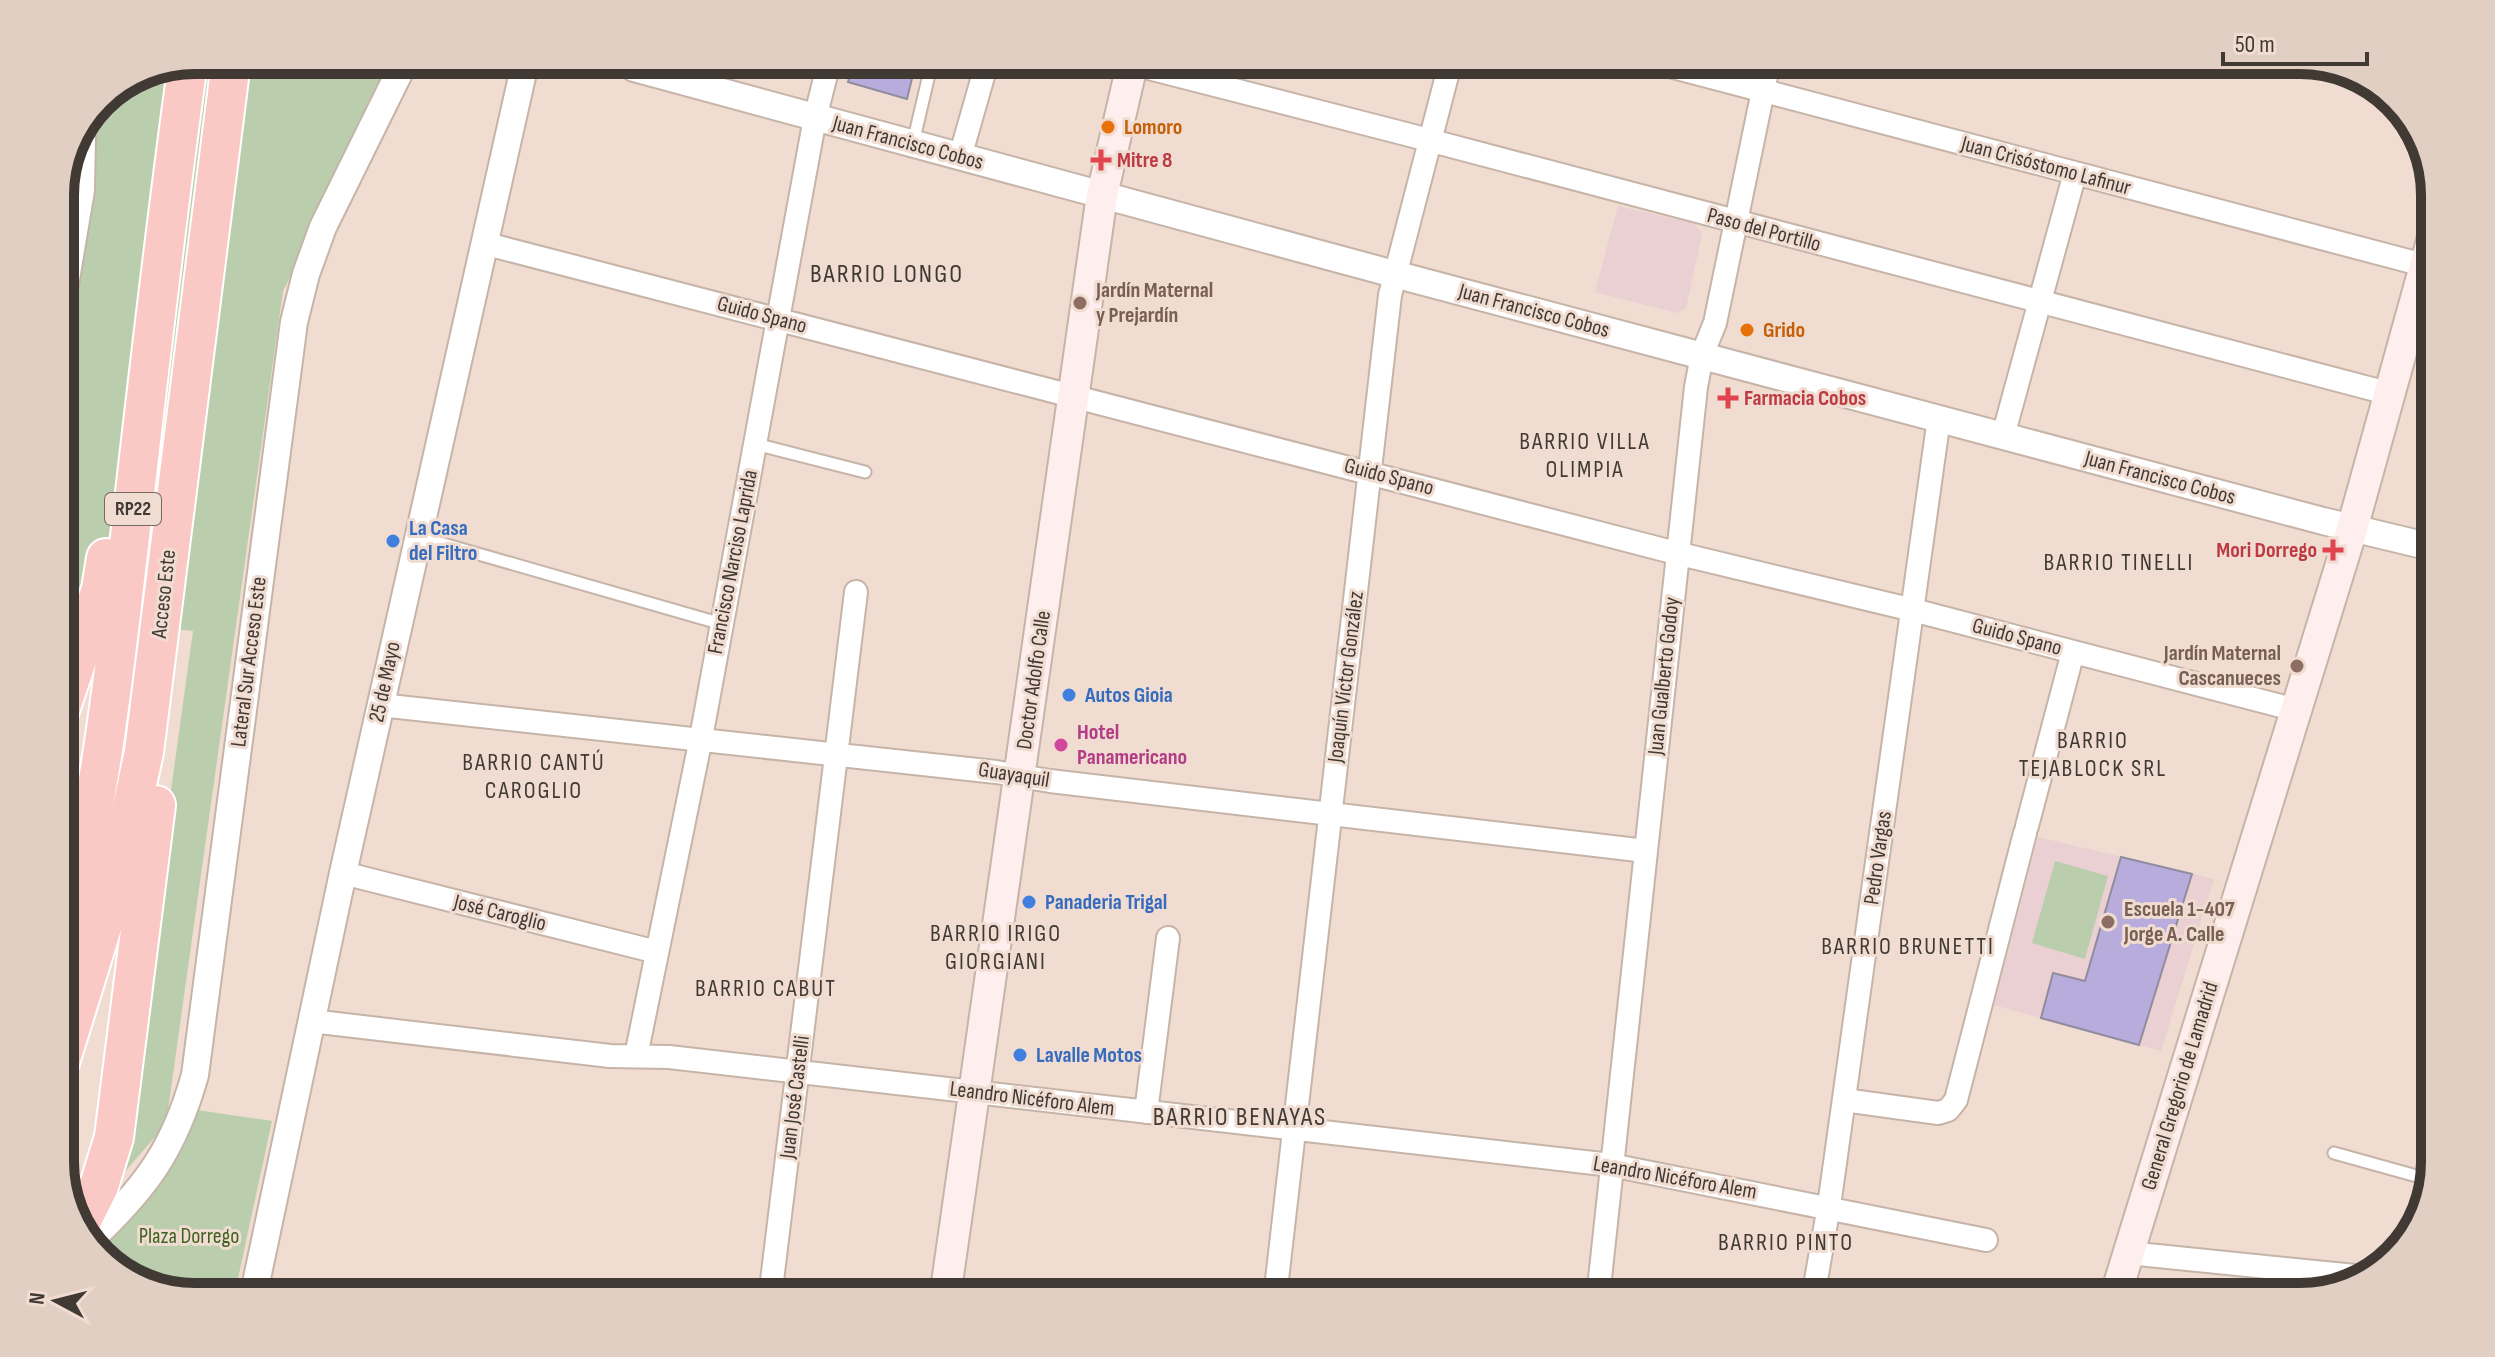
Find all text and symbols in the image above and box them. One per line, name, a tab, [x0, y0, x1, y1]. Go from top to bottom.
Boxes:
scale bar	[2223, 16, 2367, 66]
text: 50 m	[2235, 30, 2275, 59]
street label: Juan Francisco Cobos	[829, 110, 987, 176]
place label: Lomoro	[1124, 114, 1182, 141]
marker: Lomoro	[1099, 118, 1117, 136]
street label: Juan Crisóstomo Lafinur	[1957, 130, 2134, 202]
place label: Mitre 8	[1117, 147, 1172, 174]
marker: Mitre 8	[1092, 151, 1110, 169]
street label: Paso del Portillo	[1704, 202, 1824, 258]
district label: BARRIO LONGO	[810, 259, 964, 290]
place label: Jardín Maternal y Prejardín	[1095, 277, 1213, 329]
street label: Juan Francisco Cobos	[1455, 278, 1613, 344]
street label: Guido Spano	[714, 290, 810, 340]
marker: Jardín Maternal y Prejardín	[1071, 294, 1089, 312]
place label: Grido	[1763, 317, 1805, 344]
marker: Grido	[1738, 321, 1756, 339]
place label: Farmacia Cobos	[1744, 385, 1866, 412]
marker: Farmacia Cobos	[1719, 389, 1737, 407]
district label: BARRIO VILLA OLIMPIA	[1519, 427, 1651, 484]
street label: Juan Francisco Cobos	[2081, 445, 2239, 511]
street label: Guido Spano	[1341, 452, 1437, 502]
street label: Francisco Narciso Laprida	[702, 468, 764, 656]
road number: RP22	[105, 493, 161, 525]
place label: La Casa del Filtro	[409, 515, 477, 567]
marker: La Casa del Filtro	[384, 532, 402, 550]
place label: Mori Dorrego	[2216, 537, 2317, 564]
marker: Mori Dorrego	[2324, 541, 2342, 559]
street label: Acceso Este	[146, 548, 182, 641]
district label: BARRIO TINELLI	[2044, 548, 2194, 577]
street label: Lateral Sur Acceso Este	[225, 575, 273, 749]
street label: Joaquín Víctor González	[1322, 590, 1370, 765]
street label: Juan Gualberto Godoy	[1642, 595, 1686, 757]
street label: Doctor Adolfo Calle	[1011, 609, 1057, 751]
street label: Guido Spano	[1969, 612, 2065, 662]
street label: 25 de Mayo	[363, 639, 407, 725]
place label: Jardín Maternal Cascanueces	[2163, 640, 2281, 692]
marker: Jardín Maternal Cascanueces	[2288, 657, 2306, 675]
place label: Autos Gioia	[1084, 682, 1173, 709]
marker: Autos Gioia	[1060, 686, 1078, 704]
place label: Hotel Panamericano	[1077, 719, 1187, 771]
district label: BARRIO TEJABLOCK SRL	[2019, 726, 2167, 783]
marker: Hotel Panamericano	[1052, 736, 1070, 754]
district label: BARRIO CANTÚ CAROGLIO	[462, 748, 606, 805]
street label: Guayaquil	[976, 756, 1052, 794]
street label: Pedro Vargas	[1858, 809, 1898, 907]
street label: José Caroglio	[450, 888, 549, 937]
place label: Panaderia Trigal	[1045, 889, 1167, 916]
marker: Panaderia Trigal	[1020, 893, 1038, 911]
place label: Escuela 1-407 Jorge A. Calle	[2123, 896, 2235, 948]
marker: Escuela 1-407 Jorge A. Calle	[2099, 913, 2117, 931]
district label: BARRIO IRIGO GIORGIANI	[930, 919, 1062, 976]
district label: BARRIO BRUNETTI	[1821, 932, 1995, 961]
district label: BARRIO CABUT	[695, 974, 837, 1003]
street label: General Gregorio de Lamadrid	[2135, 979, 2225, 1193]
street label: Juan José Castelli	[774, 1034, 816, 1161]
place label: Lavalle Motos	[1036, 1042, 1142, 1069]
marker: Lavalle Motos	[1011, 1046, 1029, 1064]
street label: Leandro Nicéforo Alem	[948, 1076, 1116, 1122]
district label: BARRIO BENAYAS	[1153, 1102, 1327, 1133]
street label: Leandro Nicéforo Alem	[1591, 1150, 1759, 1206]
park label: Plaza Dorrego	[139, 1223, 239, 1250]
district label: BARRIO PINTO	[1718, 1228, 1854, 1257]
north arrow	[16, 1261, 96, 1341]
text: N	[24, 1291, 52, 1306]

